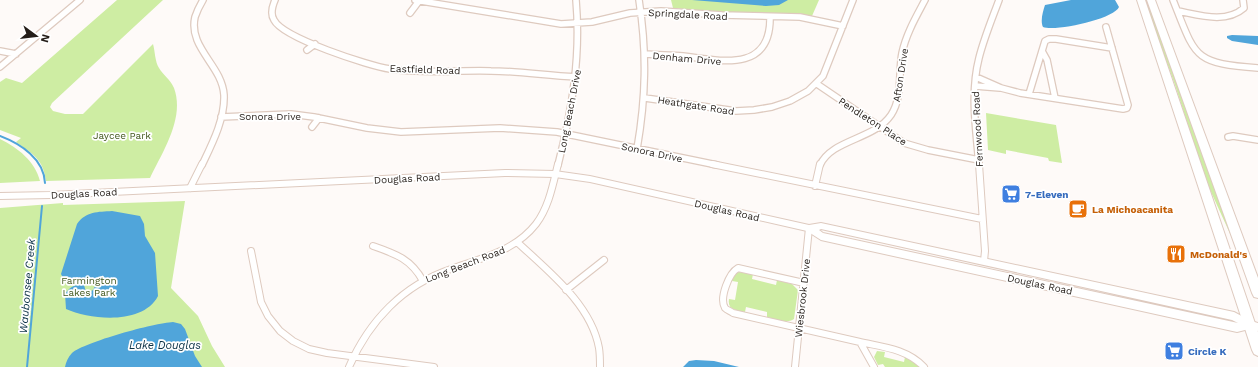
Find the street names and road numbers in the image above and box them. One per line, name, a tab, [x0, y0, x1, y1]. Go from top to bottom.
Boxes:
street label: Springdale Road	[648, 7, 728, 22]
street label: Afton Drive	[891, 47, 910, 103]
street label: Denham Drive	[652, 50, 722, 67]
street label: Eastfield Road	[389, 63, 461, 76]
street label: Long Beach Drive	[556, 68, 583, 154]
street label: Fernwood Road	[970, 91, 985, 167]
street label: Heathgate Road	[657, 94, 735, 117]
street label: Pendleton Place	[837, 95, 909, 148]
street label: Sonora Drive	[239, 111, 301, 122]
street label: Sonora Drive	[620, 141, 684, 164]
street label: Douglas Road	[374, 171, 441, 186]
street label: Douglas Road	[51, 186, 118, 201]
street label: Douglas Road	[693, 198, 761, 223]
street label: Long Beach Road	[424, 244, 507, 285]
street label: Wiesbrook Drive	[793, 258, 812, 338]
street label: Douglas Road	[1006, 272, 1074, 297]

